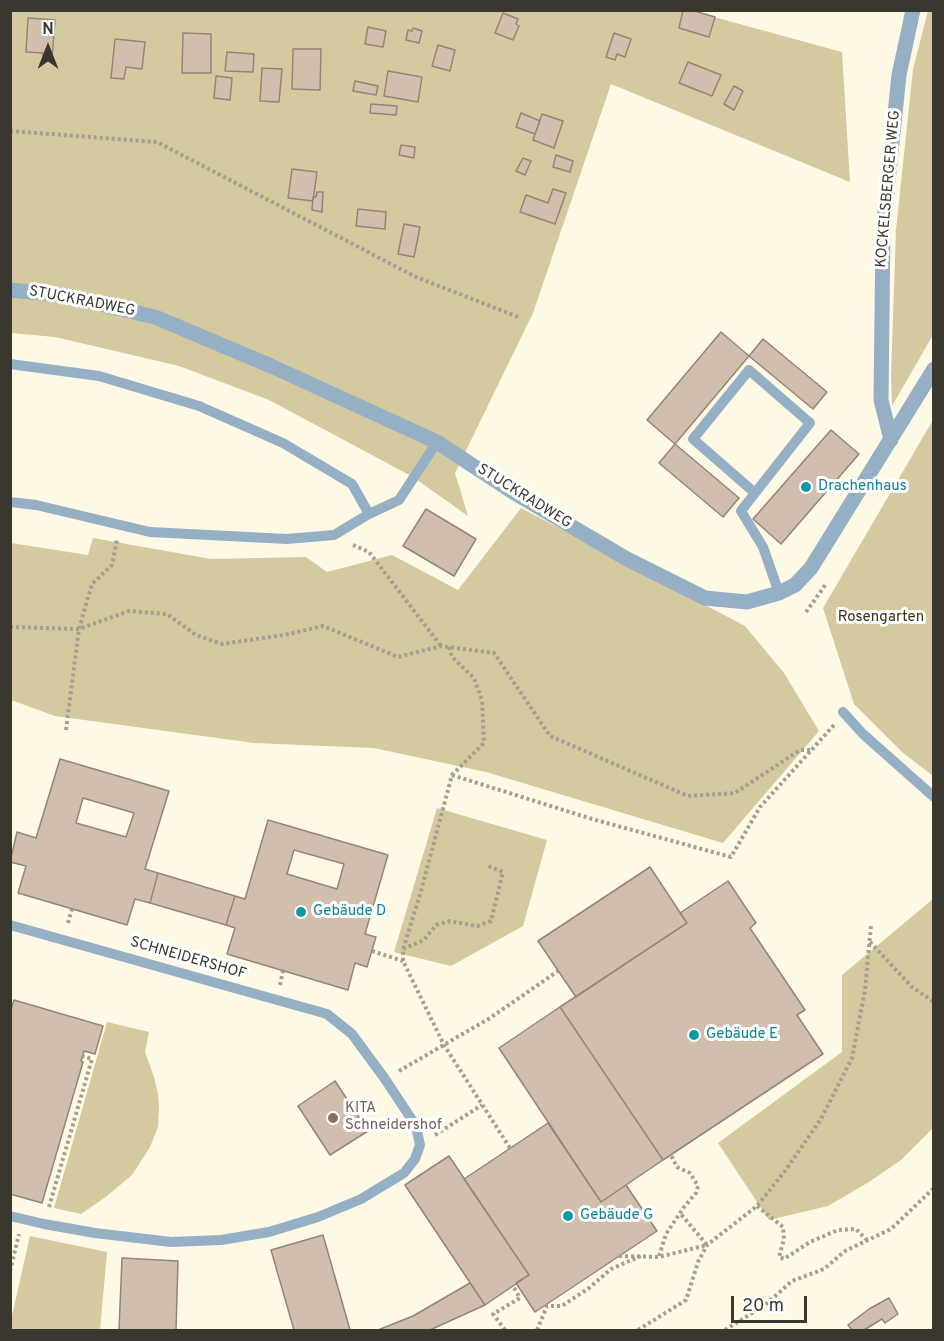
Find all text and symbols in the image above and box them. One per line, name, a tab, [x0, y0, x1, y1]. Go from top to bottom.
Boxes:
north arrow	[18, 18, 78, 78]
text: N	[42, 20, 54, 40]
street label: KOCKELSBERGER WEG	[873, 109, 905, 269]
street label: STUCKRADWEG	[27, 283, 137, 321]
street label: STUCKRADWEG	[474, 461, 574, 533]
place label: Drachenhaus	[818, 478, 907, 496]
marker: Drachenhaus	[799, 480, 813, 494]
park label: Rosengarten	[838, 609, 924, 627]
place label: Gebäude D	[313, 903, 386, 921]
marker: Gebäude D	[294, 905, 308, 919]
street label: SCHNEIDERSHOF	[128, 934, 248, 984]
place label: Gebäude E	[706, 1026, 778, 1044]
marker: Gebäude E	[687, 1028, 701, 1042]
place label: KITA Schneidershof	[345, 1100, 442, 1135]
marker: KITA Schneidershof	[326, 1111, 340, 1125]
place label: Gebäude G	[580, 1207, 653, 1225]
marker: Gebäude G	[561, 1209, 575, 1223]
scale bar	[734, 1284, 810, 1322]
text: 20 m	[742, 1295, 784, 1318]

